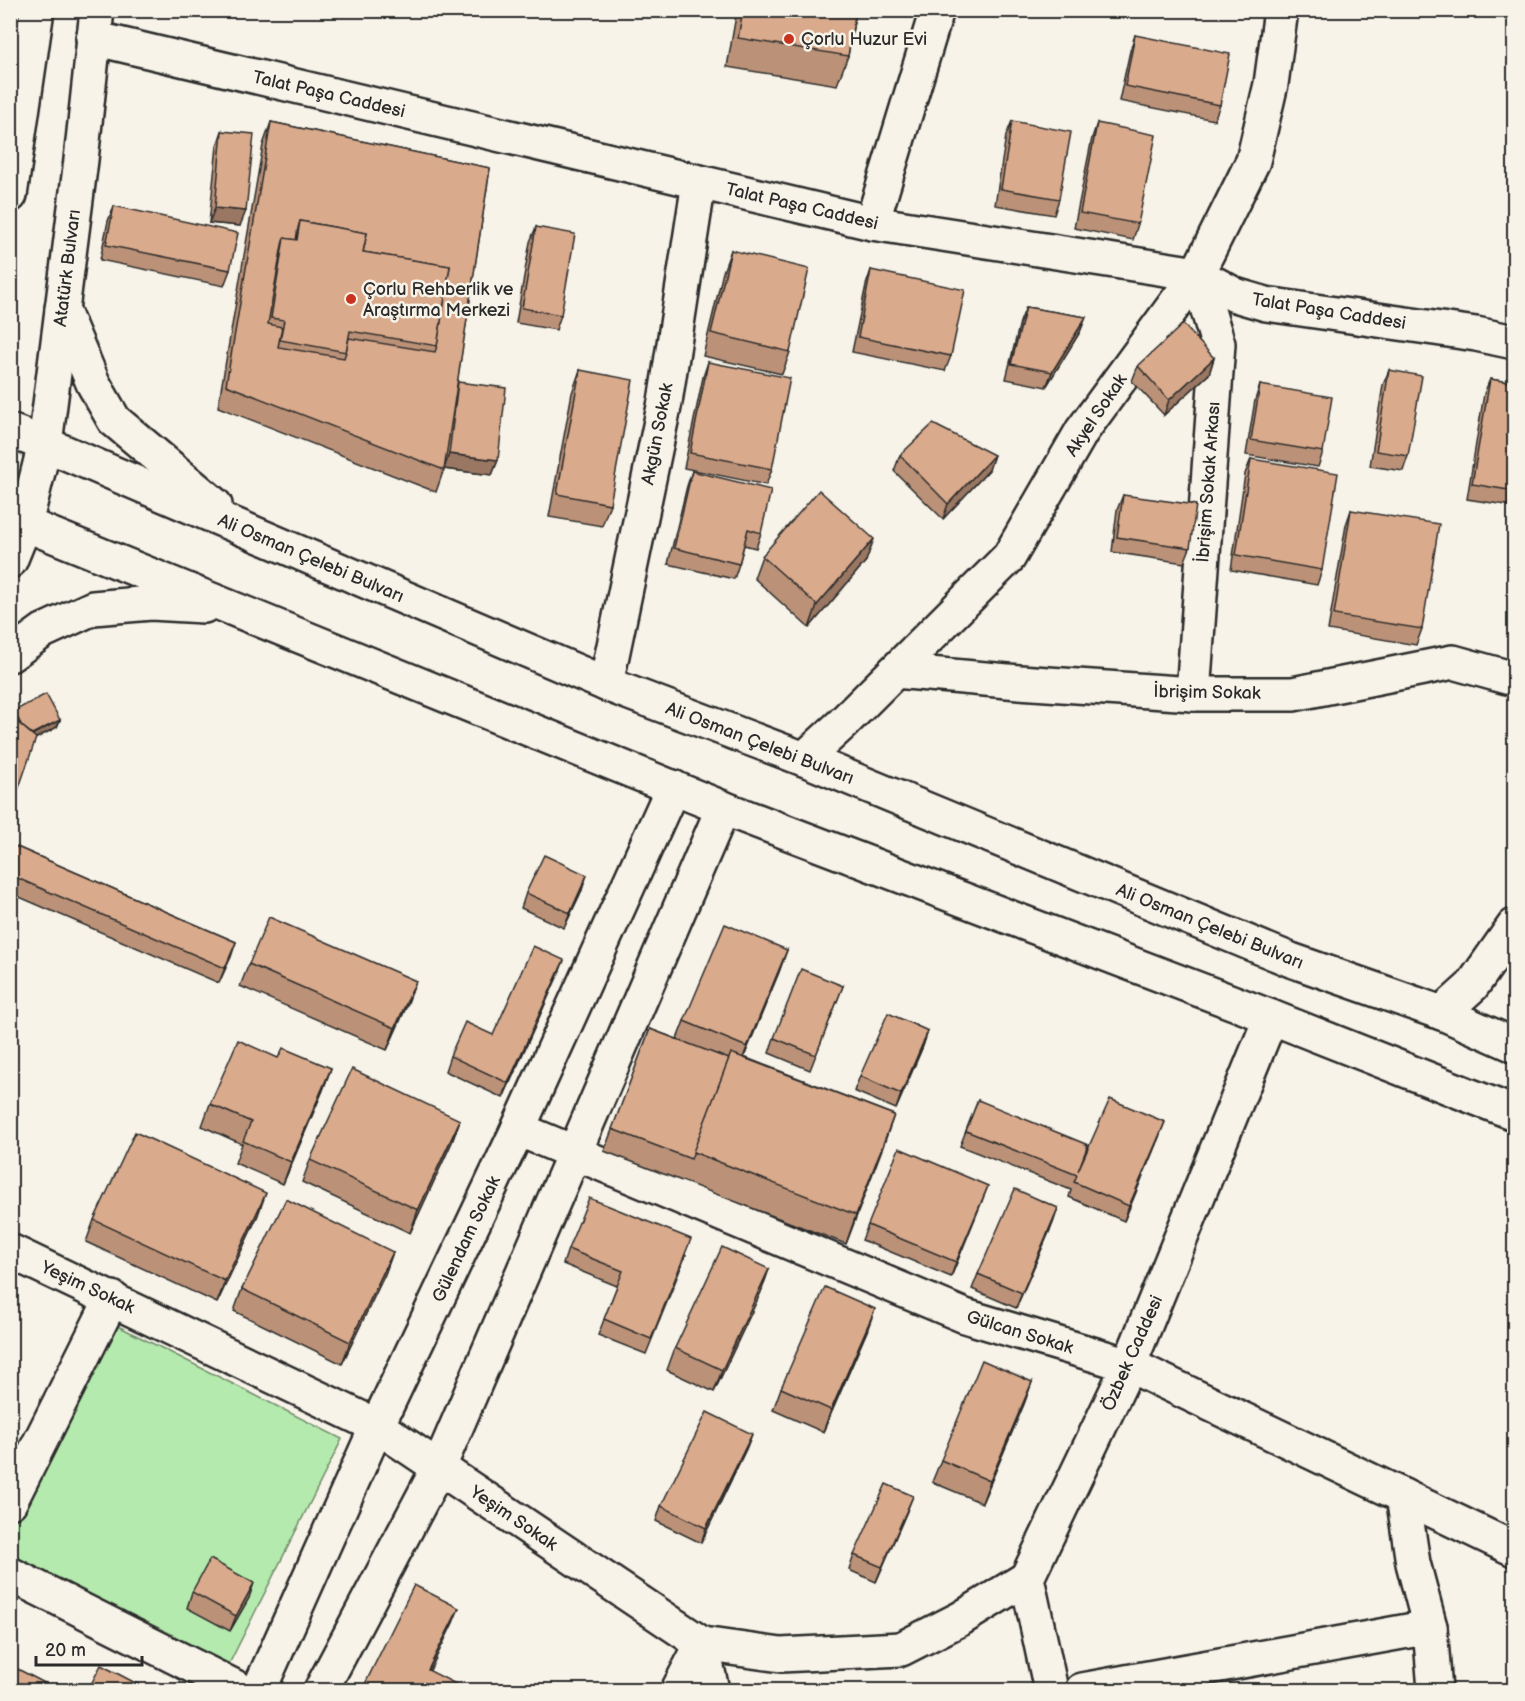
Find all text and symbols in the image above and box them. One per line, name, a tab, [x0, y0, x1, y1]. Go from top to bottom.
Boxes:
place label: Çorlu Huzur Evi	[801, 29, 927, 50]
marker: Çorlu Huzur Evi	[782, 32, 796, 46]
street label: Talat Paşa Caddesi	[251, 67, 407, 122]
street label: Talat Paşa Caddesi	[724, 179, 880, 234]
street label: Atatürk Bulvarı	[50, 208, 85, 328]
place label: Çorlu Rehberlik ve Araştırma Merkezi	[363, 279, 514, 321]
street label: Talat Paşa Caddesi	[1250, 289, 1407, 334]
marker: Çorlu Rehberlik ve Araştırma Merkezi	[344, 292, 358, 306]
street label: Akyel Sokak	[1061, 370, 1132, 461]
street label: Akgün Sokak	[637, 381, 678, 487]
street label: İbrişim Sokak Arkası	[1191, 401, 1225, 563]
street label: Ali Osman Çelebi Bulvarı	[215, 510, 407, 607]
street label: İbrişim Sokak	[1153, 680, 1261, 704]
street label: Ali Osman Çelebi Bulvarı	[663, 698, 857, 789]
street label: Ali Osman Çelebi Bulvarı	[1113, 879, 1306, 974]
street label: Gülendam Sokak	[428, 1173, 505, 1306]
street label: Yeşim Sokak	[37, 1256, 138, 1318]
street label: Özbek Caddesi	[1097, 1292, 1167, 1414]
street label: Gülcan Sokak	[964, 1306, 1076, 1359]
street label: Yeşim Sokak	[465, 1481, 562, 1555]
scale bar	[36, 1629, 142, 1667]
text: 20 m	[45, 1640, 86, 1661]

